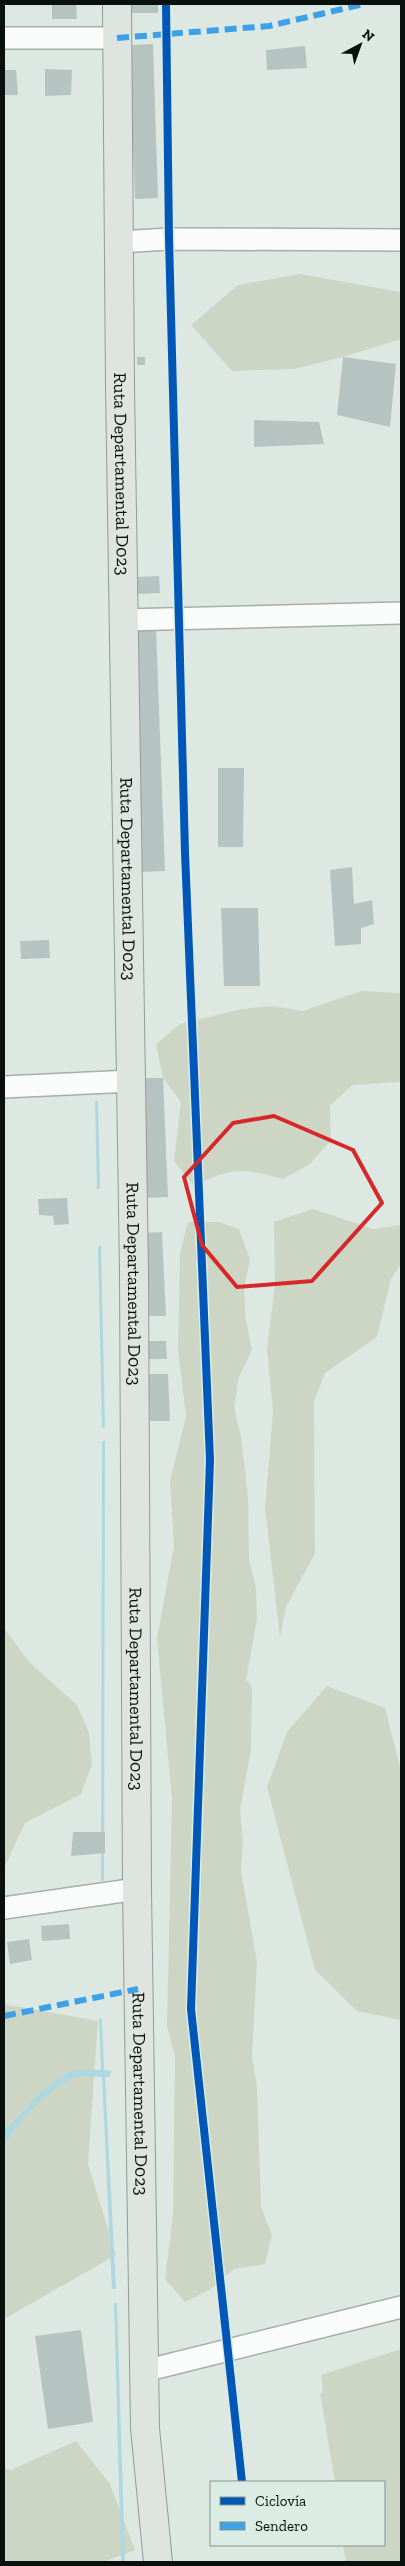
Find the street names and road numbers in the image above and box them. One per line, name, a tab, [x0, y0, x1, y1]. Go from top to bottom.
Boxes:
street label: Ruta Departamental D023	[109, 372, 134, 576]
street label: Ruta Departamental D023	[115, 777, 140, 981]
street label: Ruta Departamental D023	[122, 1182, 146, 1386]
street label: Ruta Departamental D023	[125, 1587, 148, 1791]
street label: Ruta Departamental D023	[128, 1992, 153, 2196]

